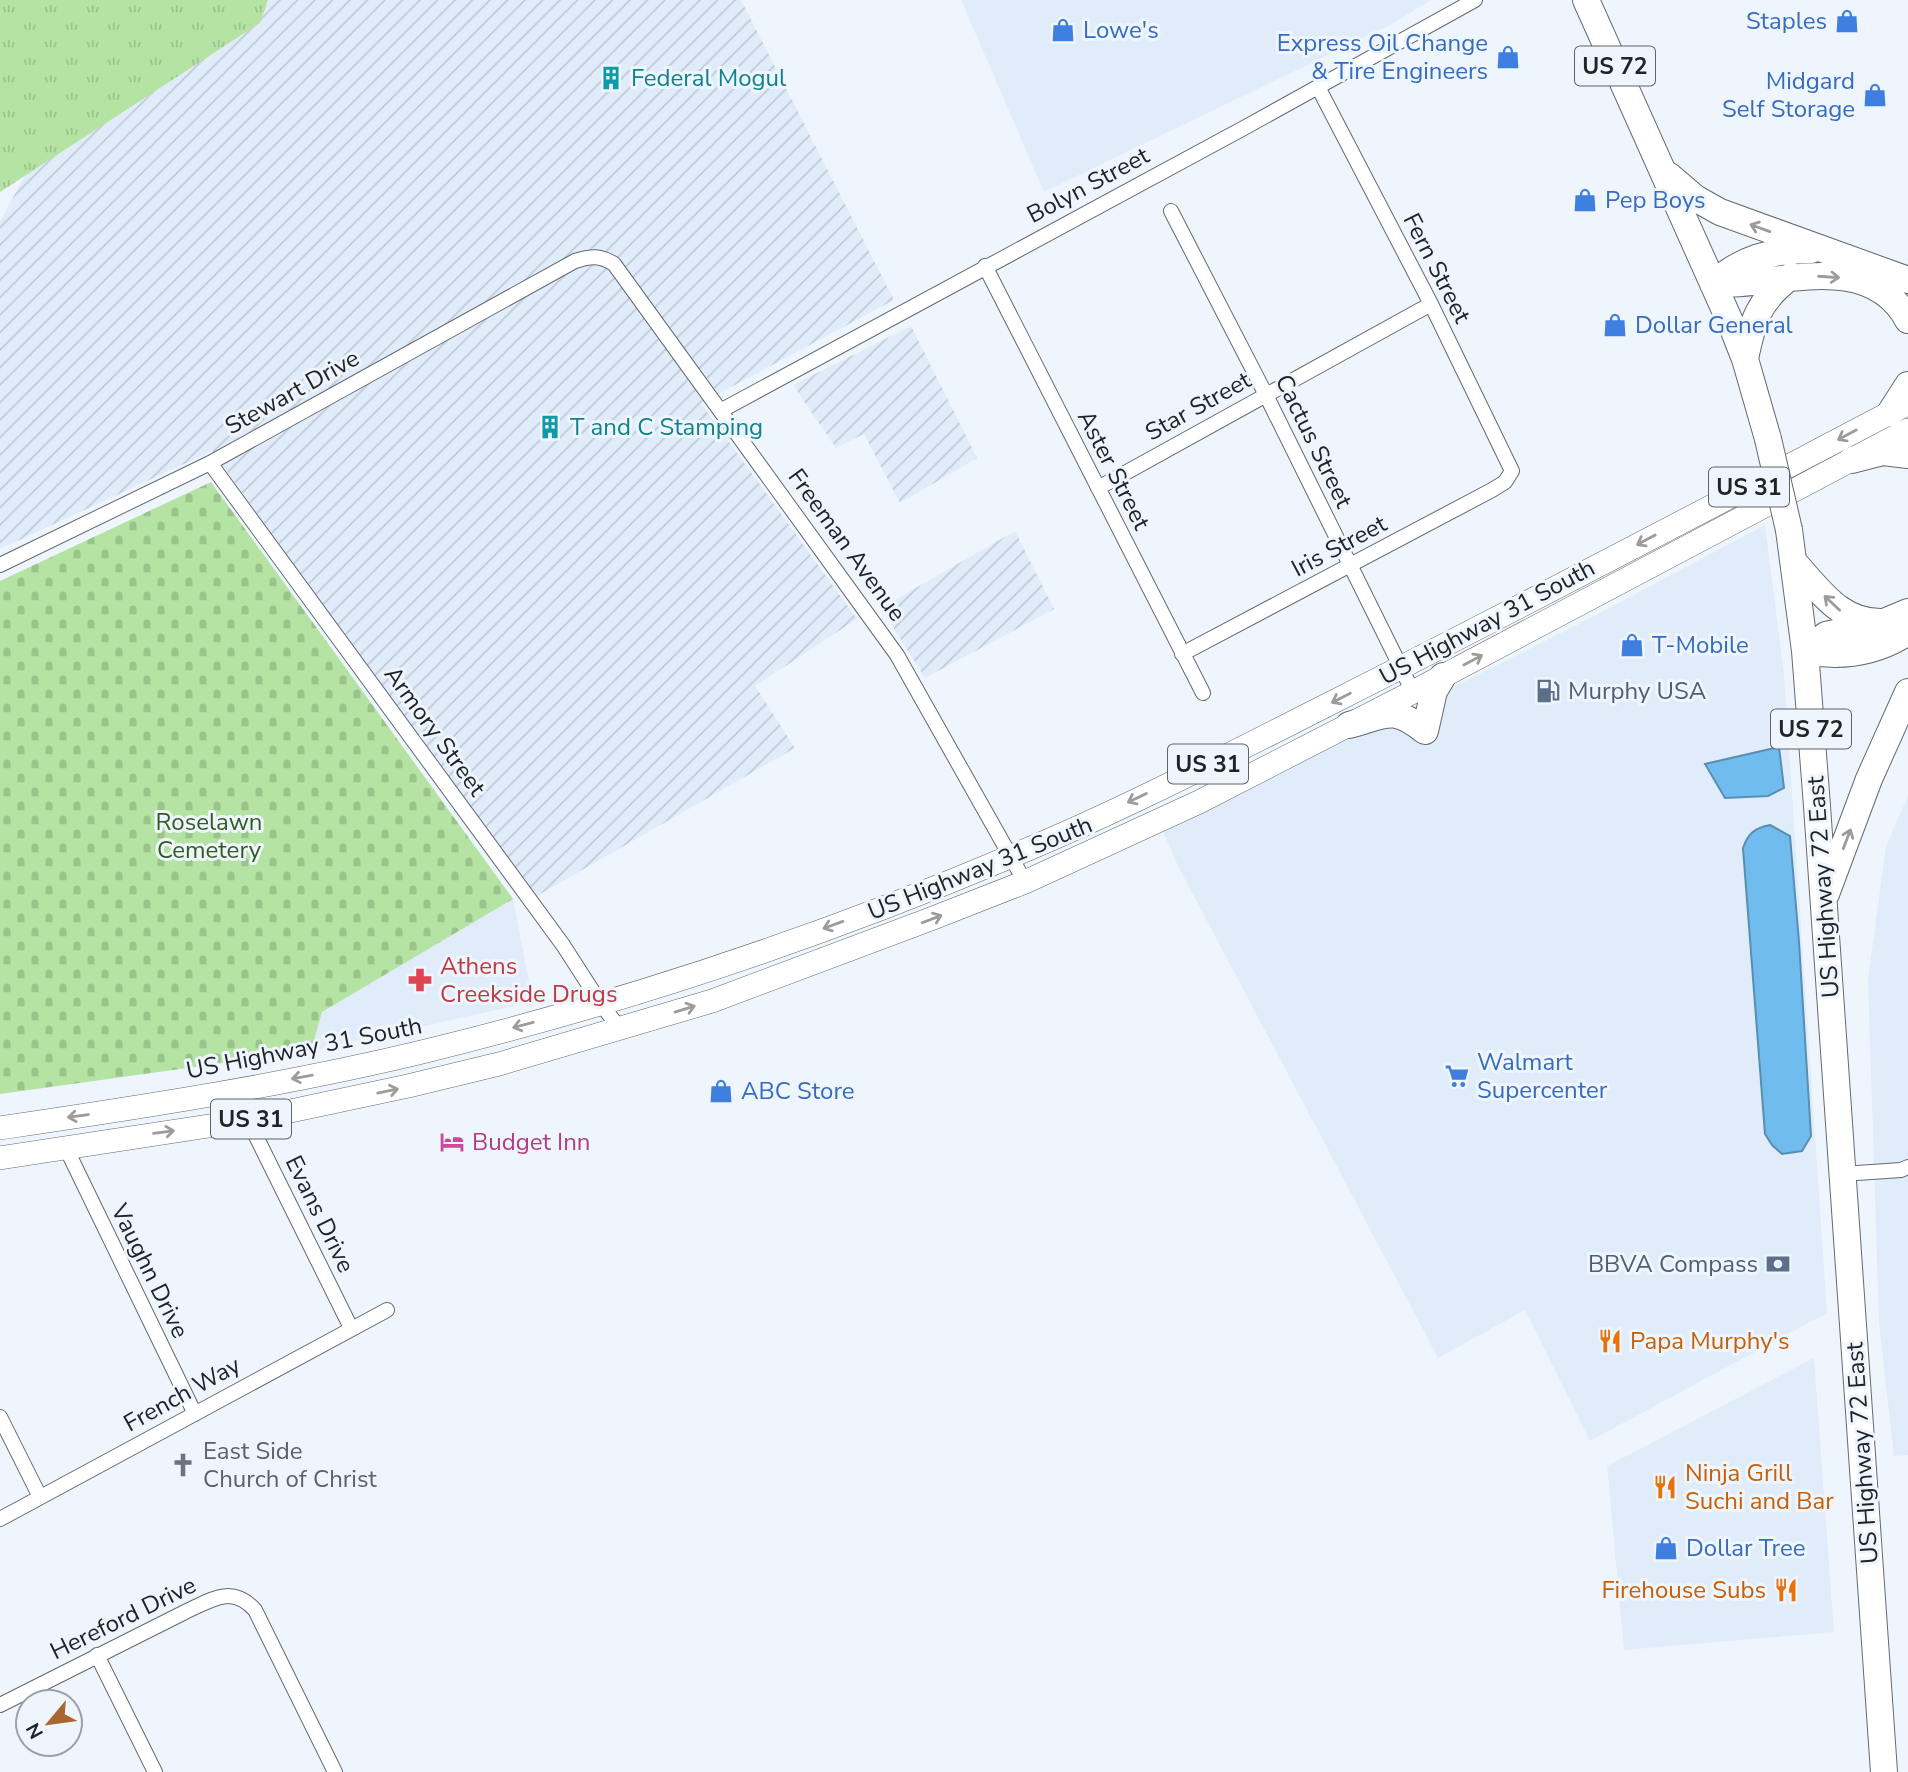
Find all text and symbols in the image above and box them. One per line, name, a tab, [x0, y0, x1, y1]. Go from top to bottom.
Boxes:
place label: Staples	[1746, 5, 1827, 37]
shop icon: Staples	[1833, 7, 1861, 35]
place label: Lowe's	[1083, 14, 1159, 46]
shop icon: Lowe's	[1049, 16, 1077, 44]
place label: Express Oil Change & Tire Engineers	[1277, 27, 1488, 87]
shop icon: Express Oil Change & Tire Engineers	[1494, 43, 1522, 71]
road number: US 72	[1575, 46, 1655, 86]
place label: Federal Mogul	[631, 62, 786, 94]
building icon: Federal Mogul	[597, 64, 625, 92]
place label: Midgard Self Storage	[1722, 65, 1855, 125]
shop icon: Midgard Self Storage	[1861, 81, 1889, 109]
street label: Bolyn Street	[1021, 139, 1155, 231]
place label: Pep Boys	[1605, 184, 1706, 216]
shop icon: Pep Boys	[1571, 186, 1599, 214]
street label: Fern Street	[1396, 208, 1479, 329]
one-way arrow	[1749, 220, 1771, 233]
one-way arrow	[1817, 271, 1840, 284]
place label: Dollar General	[1635, 309, 1793, 341]
shop icon: Dollar General	[1601, 311, 1629, 339]
street label: Stewart Drive	[219, 342, 365, 442]
street label: Star Street	[1139, 364, 1257, 448]
street label: Cactus Street	[1268, 369, 1360, 514]
street label: Aster Street	[1070, 405, 1158, 536]
place label: T and C Stamping	[570, 411, 763, 443]
building icon: T and C Stamping	[536, 413, 564, 441]
one-way arrow	[1838, 429, 1858, 443]
street label: Freeman Avenue	[781, 462, 913, 628]
road number: US 31	[1709, 467, 1789, 506]
street label: Iris Street	[1286, 507, 1393, 584]
one-way arrow	[1636, 534, 1657, 548]
street label: US Highway 31 South	[1374, 552, 1600, 692]
one-way arrow	[1824, 595, 1841, 612]
place label: T-Mobile	[1652, 629, 1749, 661]
shop icon: T-Mobile	[1618, 631, 1646, 659]
one-way arrow	[1462, 652, 1483, 666]
street label: Armory Street	[377, 660, 493, 803]
place label: Murphy USA	[1568, 675, 1707, 707]
fuel station icon: Murphy USA	[1534, 677, 1562, 705]
one-way arrow	[1331, 691, 1352, 705]
road number: US 72	[1771, 709, 1851, 748]
road number: US 31	[1168, 744, 1248, 784]
street label: US Highway 72 East	[1799, 774, 1847, 999]
one-way arrow	[1127, 792, 1148, 806]
park label: Roselawn Cemetery	[156, 806, 262, 866]
street label: US Highway 31 South	[863, 808, 1097, 928]
one-way arrow	[1841, 828, 1854, 850]
one-way arrow	[921, 911, 943, 924]
one-way arrow	[822, 920, 844, 933]
place label: Athens Creekside Drugs	[440, 950, 617, 1010]
pharmacy icon: Athens Creekside Drugs	[406, 966, 434, 994]
one-way arrow	[674, 1001, 696, 1014]
street label: US Highway 31 South	[183, 1009, 425, 1087]
one-way arrow	[512, 1019, 535, 1032]
place label: Walmart Supercenter	[1477, 1046, 1608, 1106]
supermarket icon: Walmart Supercenter	[1443, 1062, 1471, 1090]
one-way arrow	[291, 1071, 314, 1084]
place label: ABC Store	[741, 1075, 855, 1107]
shop icon: ABC Store	[707, 1077, 735, 1105]
one-way arrow	[376, 1083, 399, 1097]
road number: US 31	[211, 1100, 291, 1138]
one-way arrow	[67, 1110, 89, 1123]
one-way arrow	[152, 1125, 175, 1138]
place label: Budget Inn	[472, 1126, 590, 1158]
hotel icon: Budget Inn	[438, 1128, 466, 1156]
street label: Evans Drive	[278, 1150, 362, 1278]
street label: Vaughn Drive	[103, 1198, 196, 1344]
place label: BBVA Compass	[1588, 1248, 1758, 1280]
bank icon: BBVA Compass	[1764, 1250, 1792, 1278]
place label: Papa Murphy's	[1630, 1325, 1789, 1357]
restaurant icon: Papa Murphy's	[1596, 1327, 1624, 1355]
street label: US Highway 72 East	[1838, 1340, 1886, 1565]
street label: French Way	[118, 1349, 247, 1439]
place label: East Side Church of Christ	[203, 1435, 377, 1495]
church icon: East Side Church of Christ	[169, 1451, 197, 1479]
place label: Ninja Grill Suchi and Bar	[1685, 1457, 1834, 1517]
restaurant icon: Ninja Grill Suchi and Bar	[1651, 1473, 1679, 1501]
place label: Dollar Tree	[1686, 1532, 1805, 1564]
shop icon: Dollar Tree	[1652, 1534, 1680, 1562]
street label: Hereford Drive	[45, 1569, 201, 1667]
place label: Firehouse Subs	[1601, 1574, 1766, 1606]
restaurant icon: Firehouse Subs	[1772, 1576, 1800, 1604]
north arrow	[14, 1688, 84, 1758]
text: N	[20, 1718, 50, 1743]

